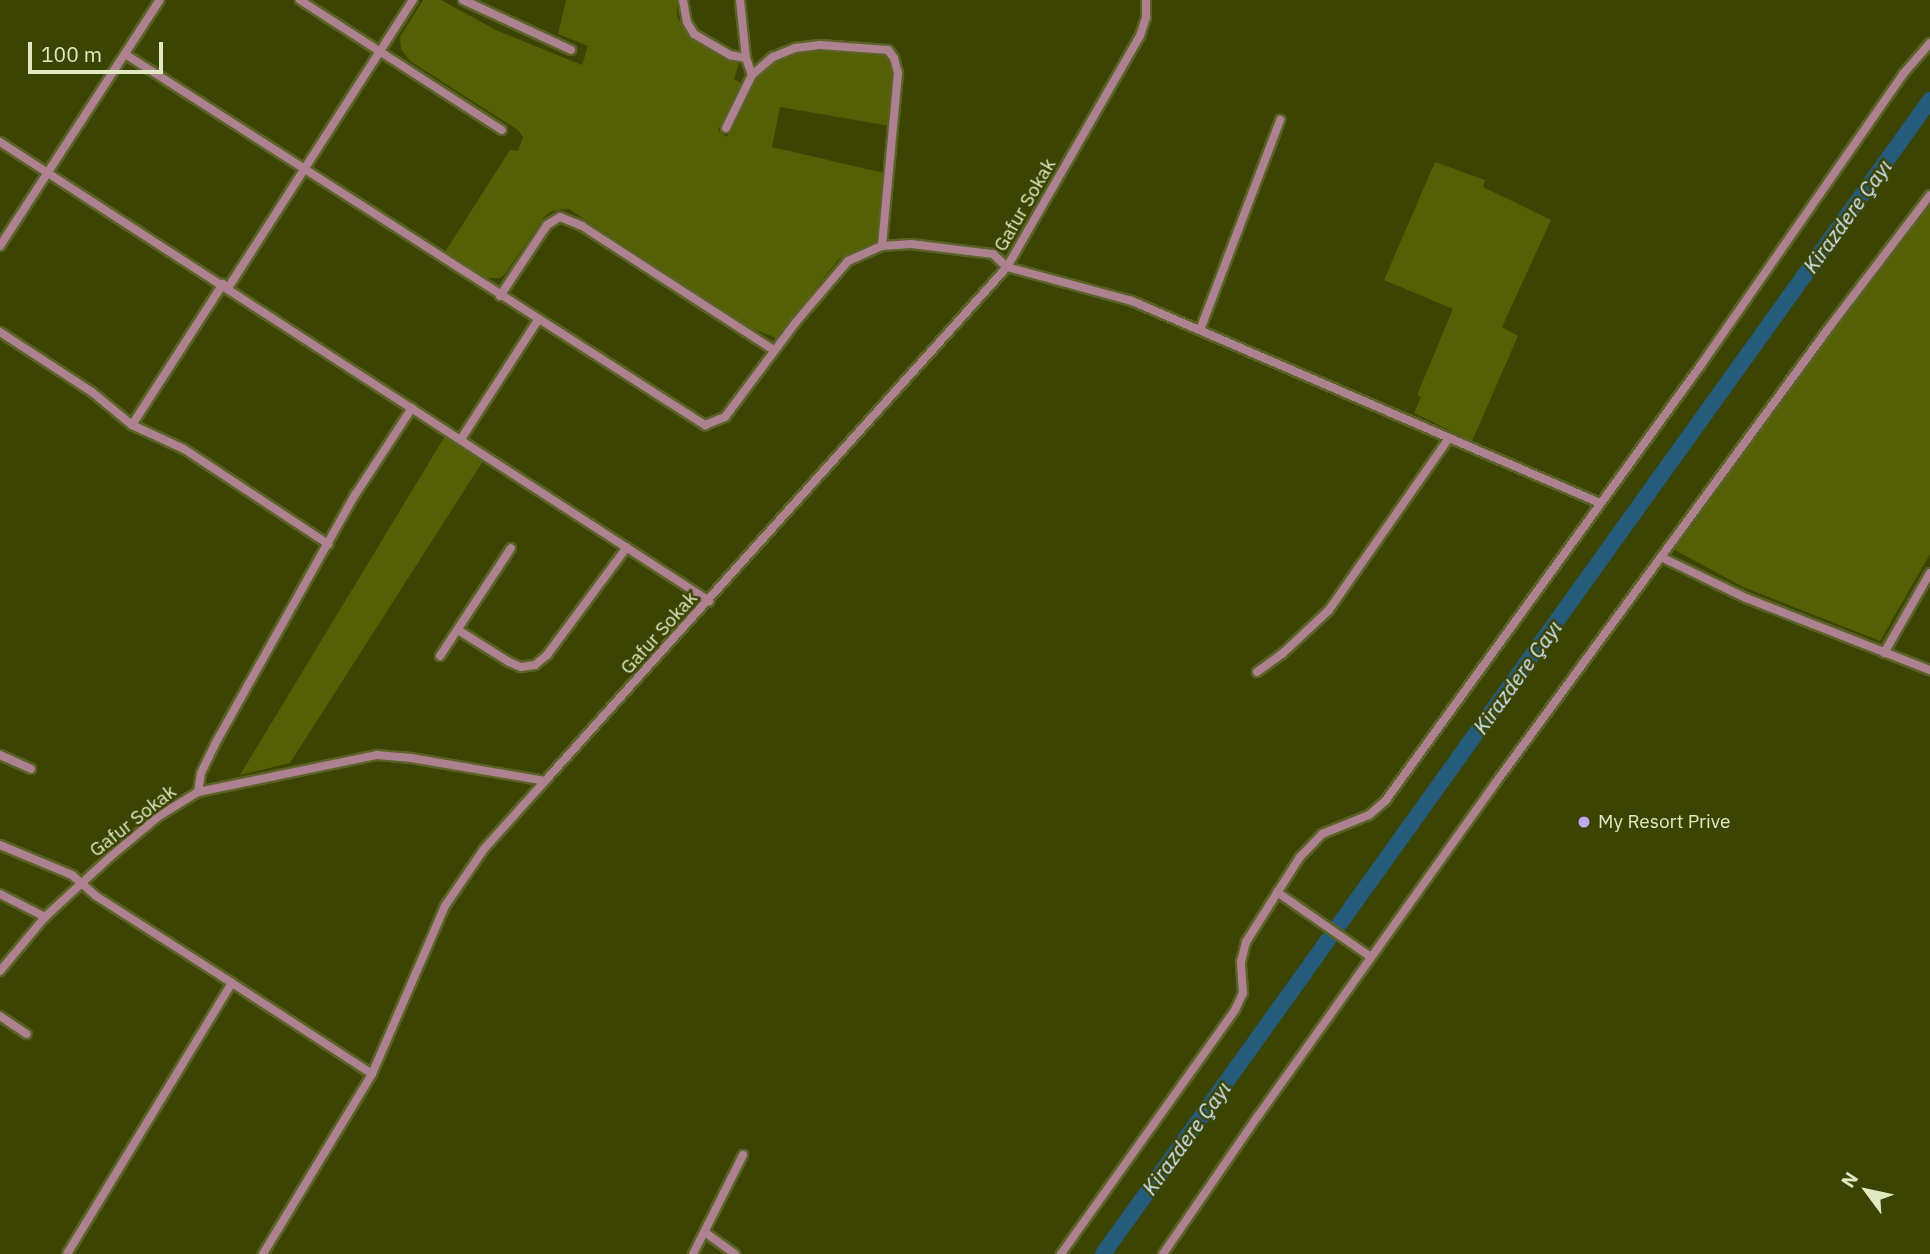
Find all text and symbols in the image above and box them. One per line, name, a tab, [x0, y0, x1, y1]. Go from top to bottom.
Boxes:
scale bar	[32, 28, 166, 72]
text: 100 m	[41, 40, 102, 68]
street label: Gafur Sokak	[989, 154, 1061, 256]
water label: Kirazdere Çayı	[1797, 154, 1897, 278]
street label: Gafur Sokak	[616, 587, 702, 679]
water label: Kirazdere Çayı	[1467, 615, 1567, 739]
street label: Gafur Sokak	[85, 780, 181, 862]
place label: My Resort Prive	[1598, 811, 1730, 833]
marker: My Resort Prive	[1576, 814, 1592, 830]
water label: Kirazdere Çayı	[1136, 1076, 1236, 1200]
north arrow	[1832, 1156, 1902, 1226]
text: N	[1836, 1167, 1863, 1192]

